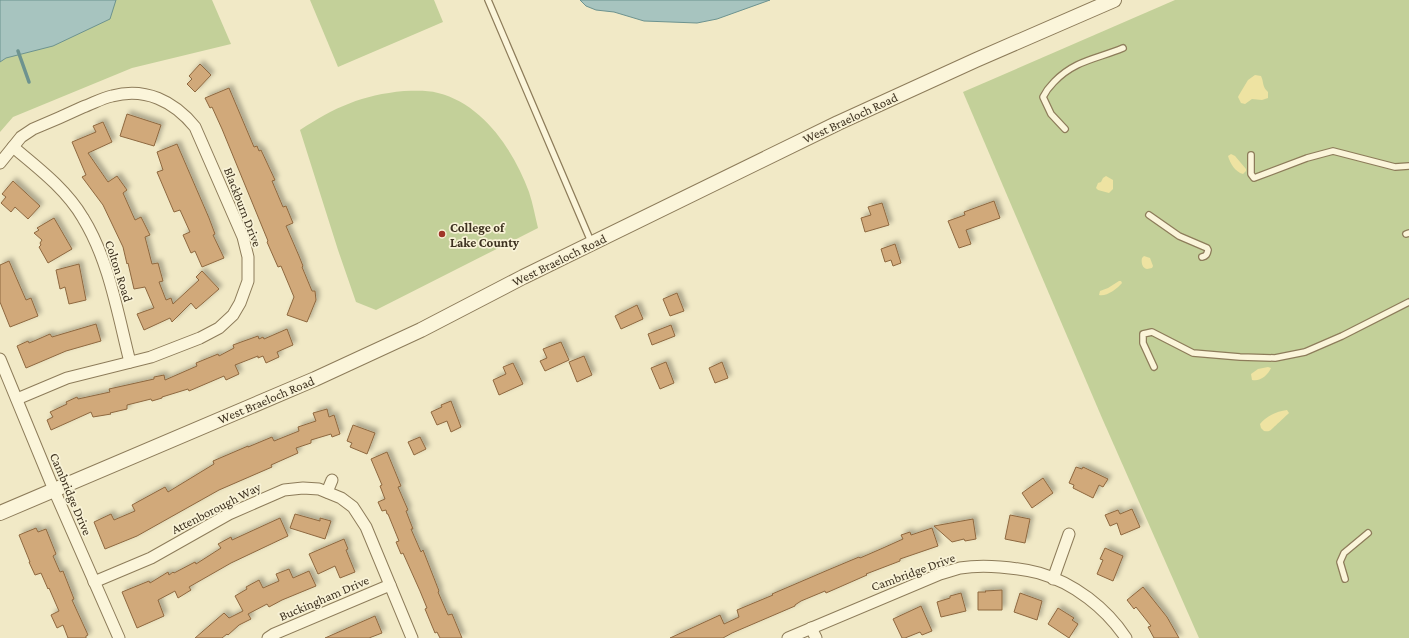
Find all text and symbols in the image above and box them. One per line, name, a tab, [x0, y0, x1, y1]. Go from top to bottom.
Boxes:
street label: West Braeloch Road	[800, 89, 900, 147]
street label: Blackburn Drive	[221, 165, 265, 249]
place label: College of Lake County	[450, 220, 520, 250]
marker: College of Lake County	[437, 229, 447, 239]
street label: West Braeloch Road	[509, 231, 609, 289]
street label: Colton Road	[102, 238, 136, 304]
street label: West Braeloch Road	[216, 373, 317, 427]
street label: Cambridge Drive	[47, 450, 95, 538]
street label: Attenborough Way	[169, 479, 264, 537]
street label: Cambridge Drive	[869, 550, 957, 594]
street label: Buckingham Drive	[277, 572, 372, 624]

